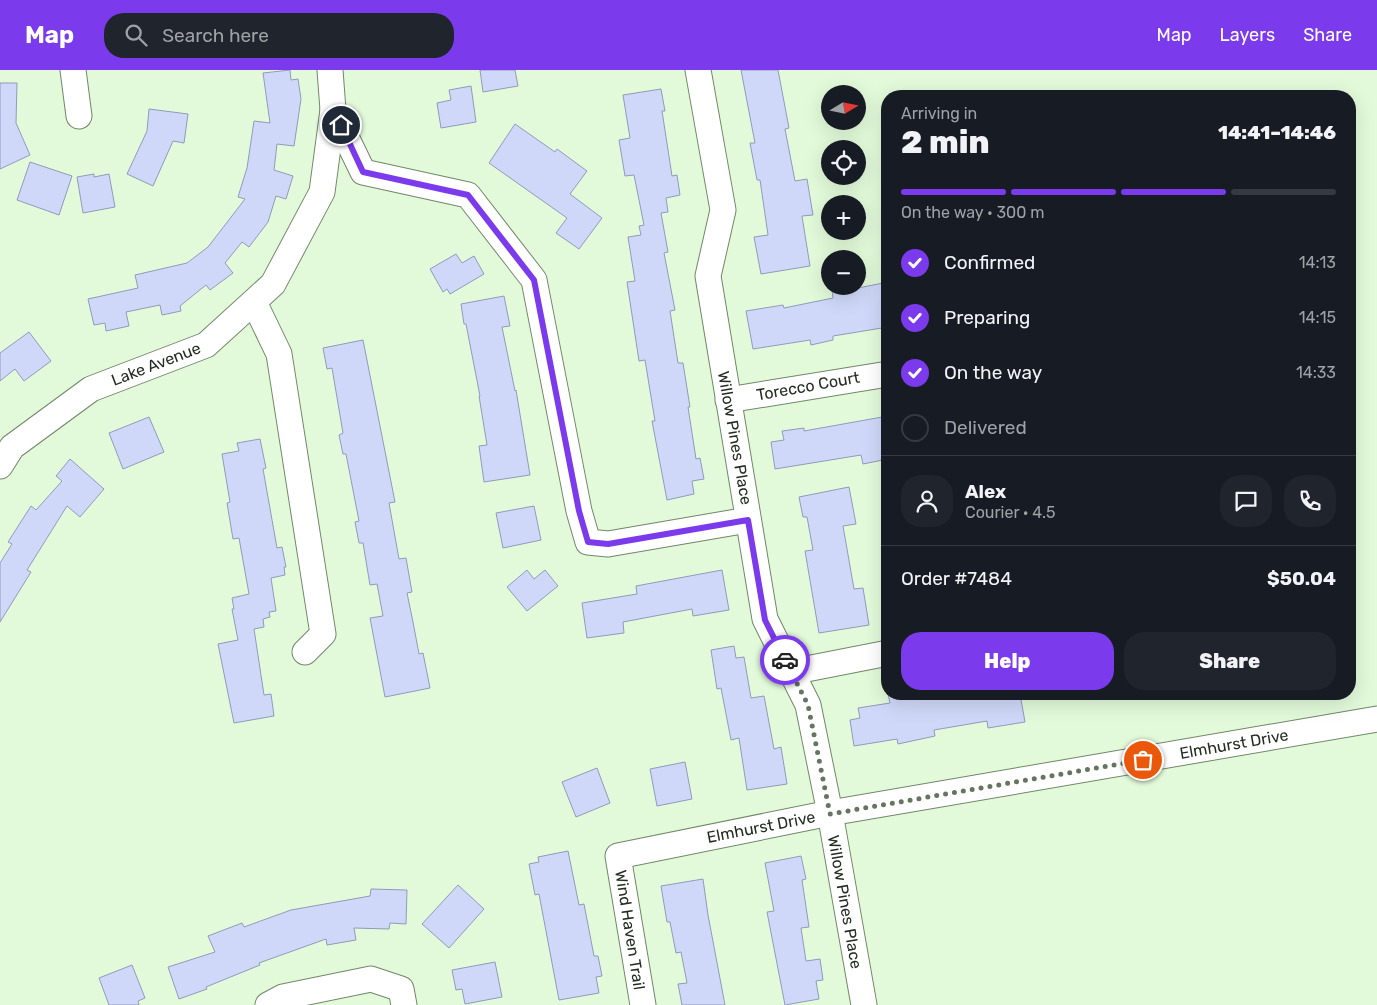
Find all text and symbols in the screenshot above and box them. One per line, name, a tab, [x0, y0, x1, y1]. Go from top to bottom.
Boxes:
search box	[104, 13, 454, 58]
text: Map	[25, 21, 74, 49]
icon: search	[122, 21, 150, 49]
text: Search here	[162, 24, 269, 47]
text: Map	[1157, 24, 1192, 46]
text: Layers	[1220, 24, 1275, 46]
text: Share	[1303, 24, 1352, 46]
north arrow	[821, 85, 866, 130]
map controls	[821, 85, 866, 295]
pin	[320, 104, 362, 146]
text: Arriving in	[901, 104, 977, 123]
icon: home	[327, 111, 355, 139]
text: 14:41–14:46	[1218, 121, 1336, 144]
text: 2 min	[901, 123, 990, 161]
button: locate	[821, 140, 866, 185]
button: +	[821, 195, 866, 240]
text: On the way · 300 m	[901, 203, 1044, 222]
icon: check	[901, 249, 929, 277]
button: −	[821, 250, 866, 295]
text: Confirmed	[944, 251, 1035, 274]
text: 14:13	[1299, 253, 1336, 272]
icon: check	[901, 304, 929, 332]
text: Preparing	[944, 306, 1030, 329]
text: 14:15	[1299, 308, 1336, 327]
street label: Lake Avenue	[109, 338, 203, 390]
icon: check	[901, 359, 929, 387]
text: On the way	[944, 361, 1042, 384]
text: 14:33	[1296, 363, 1336, 382]
street label: Torecco Court	[755, 368, 861, 404]
street label: Willow Pines Place	[714, 370, 756, 506]
text: Delivered	[944, 416, 1027, 439]
button: person	[901, 475, 953, 527]
button: chat	[1220, 475, 1272, 527]
button: phone	[1284, 475, 1336, 527]
text: Alex	[965, 480, 1006, 503]
text: Courier · 4.5	[965, 503, 1055, 522]
text: Order #7484	[901, 567, 1012, 590]
text: $50.04	[1267, 567, 1336, 590]
button: Help	[901, 632, 1114, 690]
button: Share	[1124, 632, 1336, 690]
courier	[760, 635, 810, 685]
icon: car	[771, 646, 799, 674]
street label: Elmhurst Drive	[1178, 725, 1290, 763]
pin	[1122, 739, 1164, 781]
icon: bag	[1129, 746, 1157, 774]
street label: Elmhurst Drive	[705, 807, 817, 847]
street label: Willow Pines Place	[824, 834, 866, 970]
street label: Wind Haven Trail	[611, 869, 649, 991]

